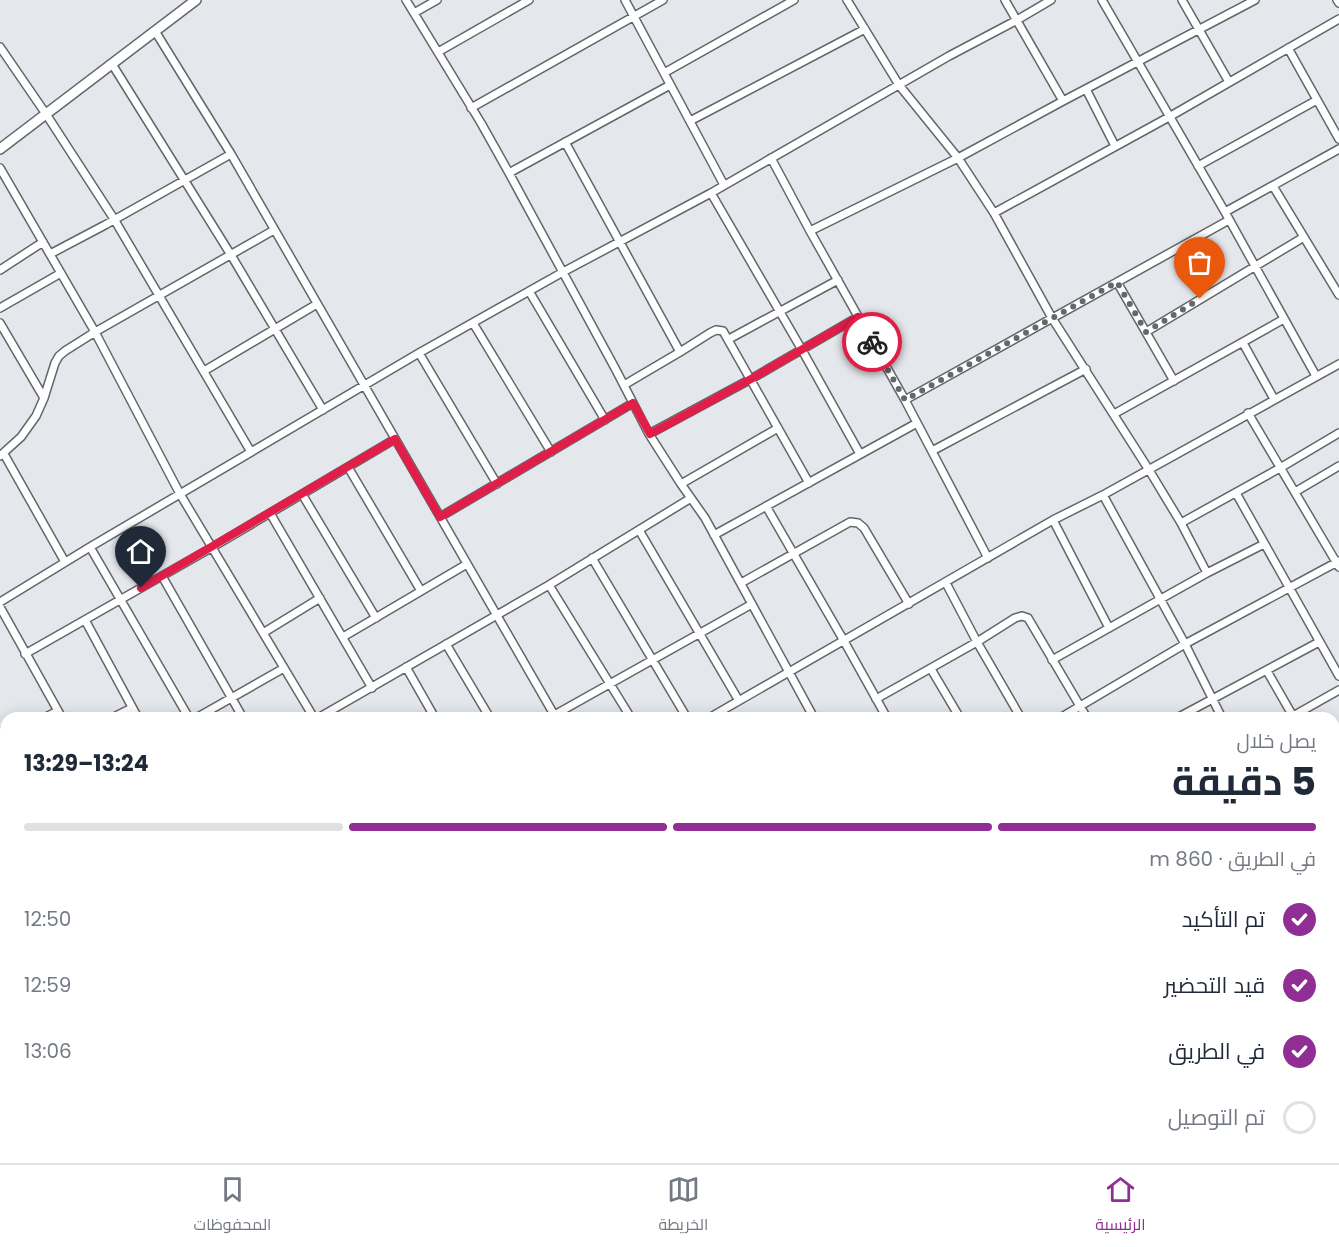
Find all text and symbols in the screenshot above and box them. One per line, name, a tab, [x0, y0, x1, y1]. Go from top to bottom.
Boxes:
pin	[1174, 237, 1225, 299]
icon: bag	[1183, 246, 1216, 279]
courier	[842, 312, 902, 372]
icon: bike	[856, 326, 889, 359]
pin	[115, 526, 166, 588]
icon: home	[124, 535, 157, 568]
text: يصل خلال	[1236, 727, 1316, 755]
text: 13:24–13:29	[24, 748, 149, 779]
text: 5 دقيقة	[1172, 754, 1316, 809]
text: في الطريق · 860 m	[1149, 845, 1316, 873]
icon: check	[1283, 903, 1316, 936]
text: تم التأكيد	[1182, 904, 1265, 935]
text: 12:50	[24, 905, 71, 933]
icon: check	[1283, 969, 1316, 1002]
text: قيد التحضير	[1164, 970, 1265, 1001]
text: 12:59	[24, 971, 71, 999]
icon: check	[1283, 1035, 1316, 1068]
text: في الطريق	[1168, 1036, 1265, 1067]
text: 13:06	[24, 1037, 72, 1065]
text: تم التوصيل	[1168, 1102, 1265, 1133]
tab: المحفوظات	[194, 1173, 271, 1239]
tab: الخريطة	[658, 1173, 708, 1239]
tab: الرئيسية	[1095, 1173, 1146, 1239]

